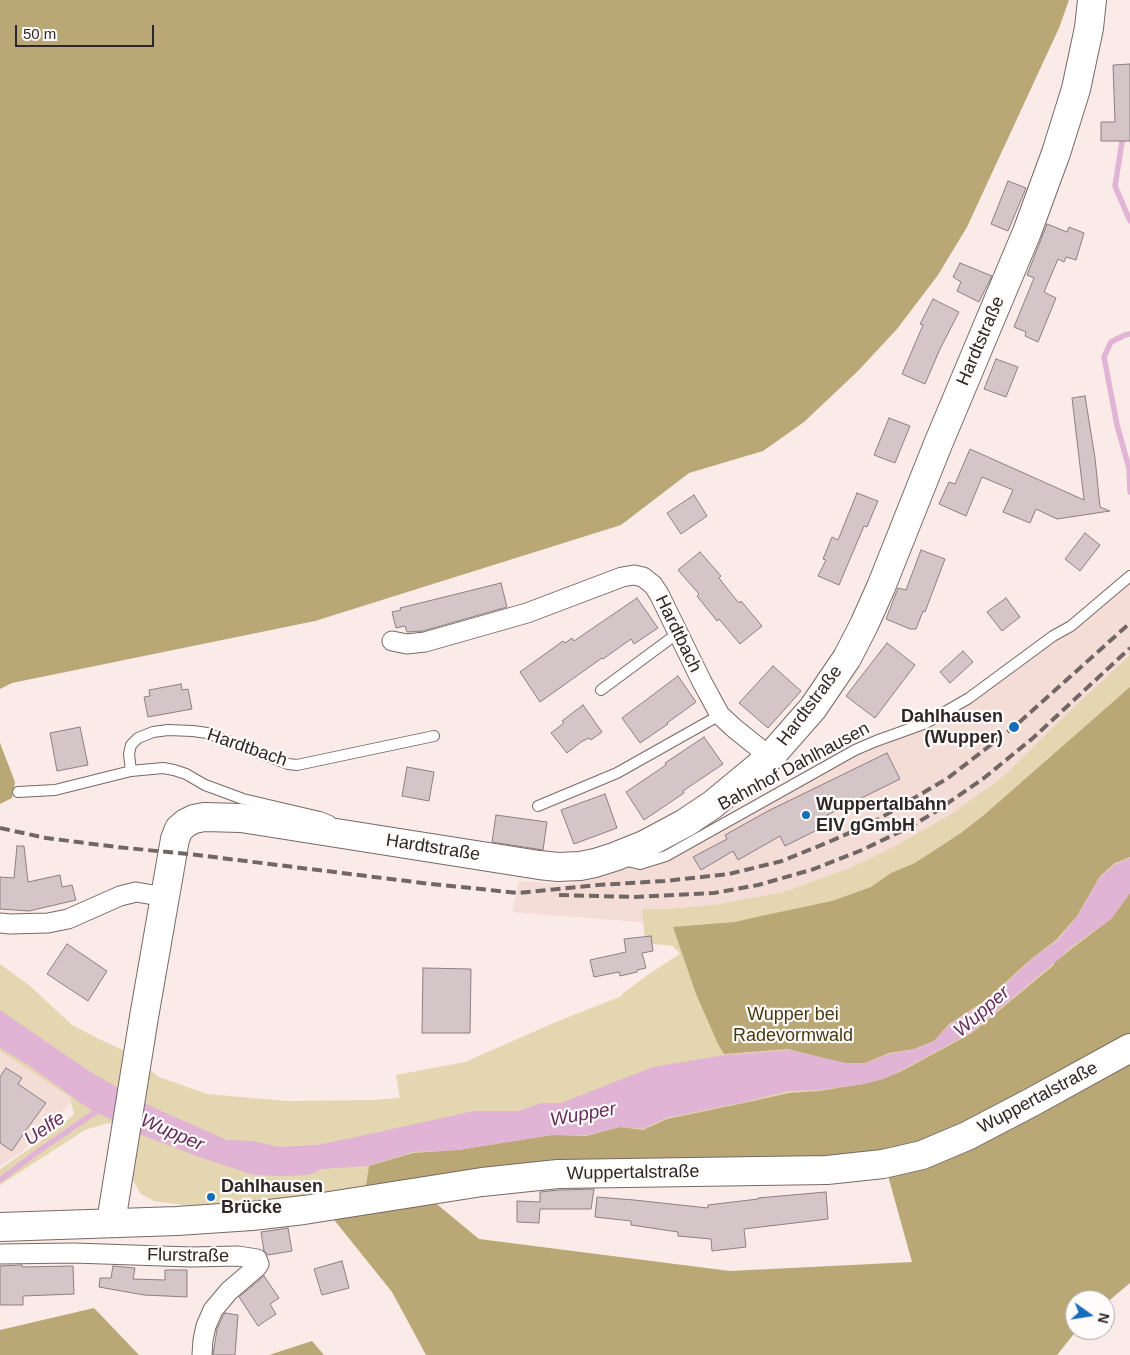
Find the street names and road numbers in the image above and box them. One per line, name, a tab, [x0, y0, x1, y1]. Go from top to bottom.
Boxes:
street label: Hardtstraße	[952, 293, 1010, 389]
street label: Hardtbach	[650, 592, 706, 676]
street label: Hardtstraße	[773, 662, 847, 750]
street label: Bahnhof Dahlhausen	[715, 718, 873, 816]
street label: Hardtbach	[204, 724, 290, 772]
street label: Hardtstraße	[384, 830, 482, 866]
street label: Wuppertalstraße	[974, 1057, 1102, 1139]
street label: Wuppertalstraße	[566, 1161, 700, 1185]
street label: Flurstraße	[147, 1244, 229, 1268]

